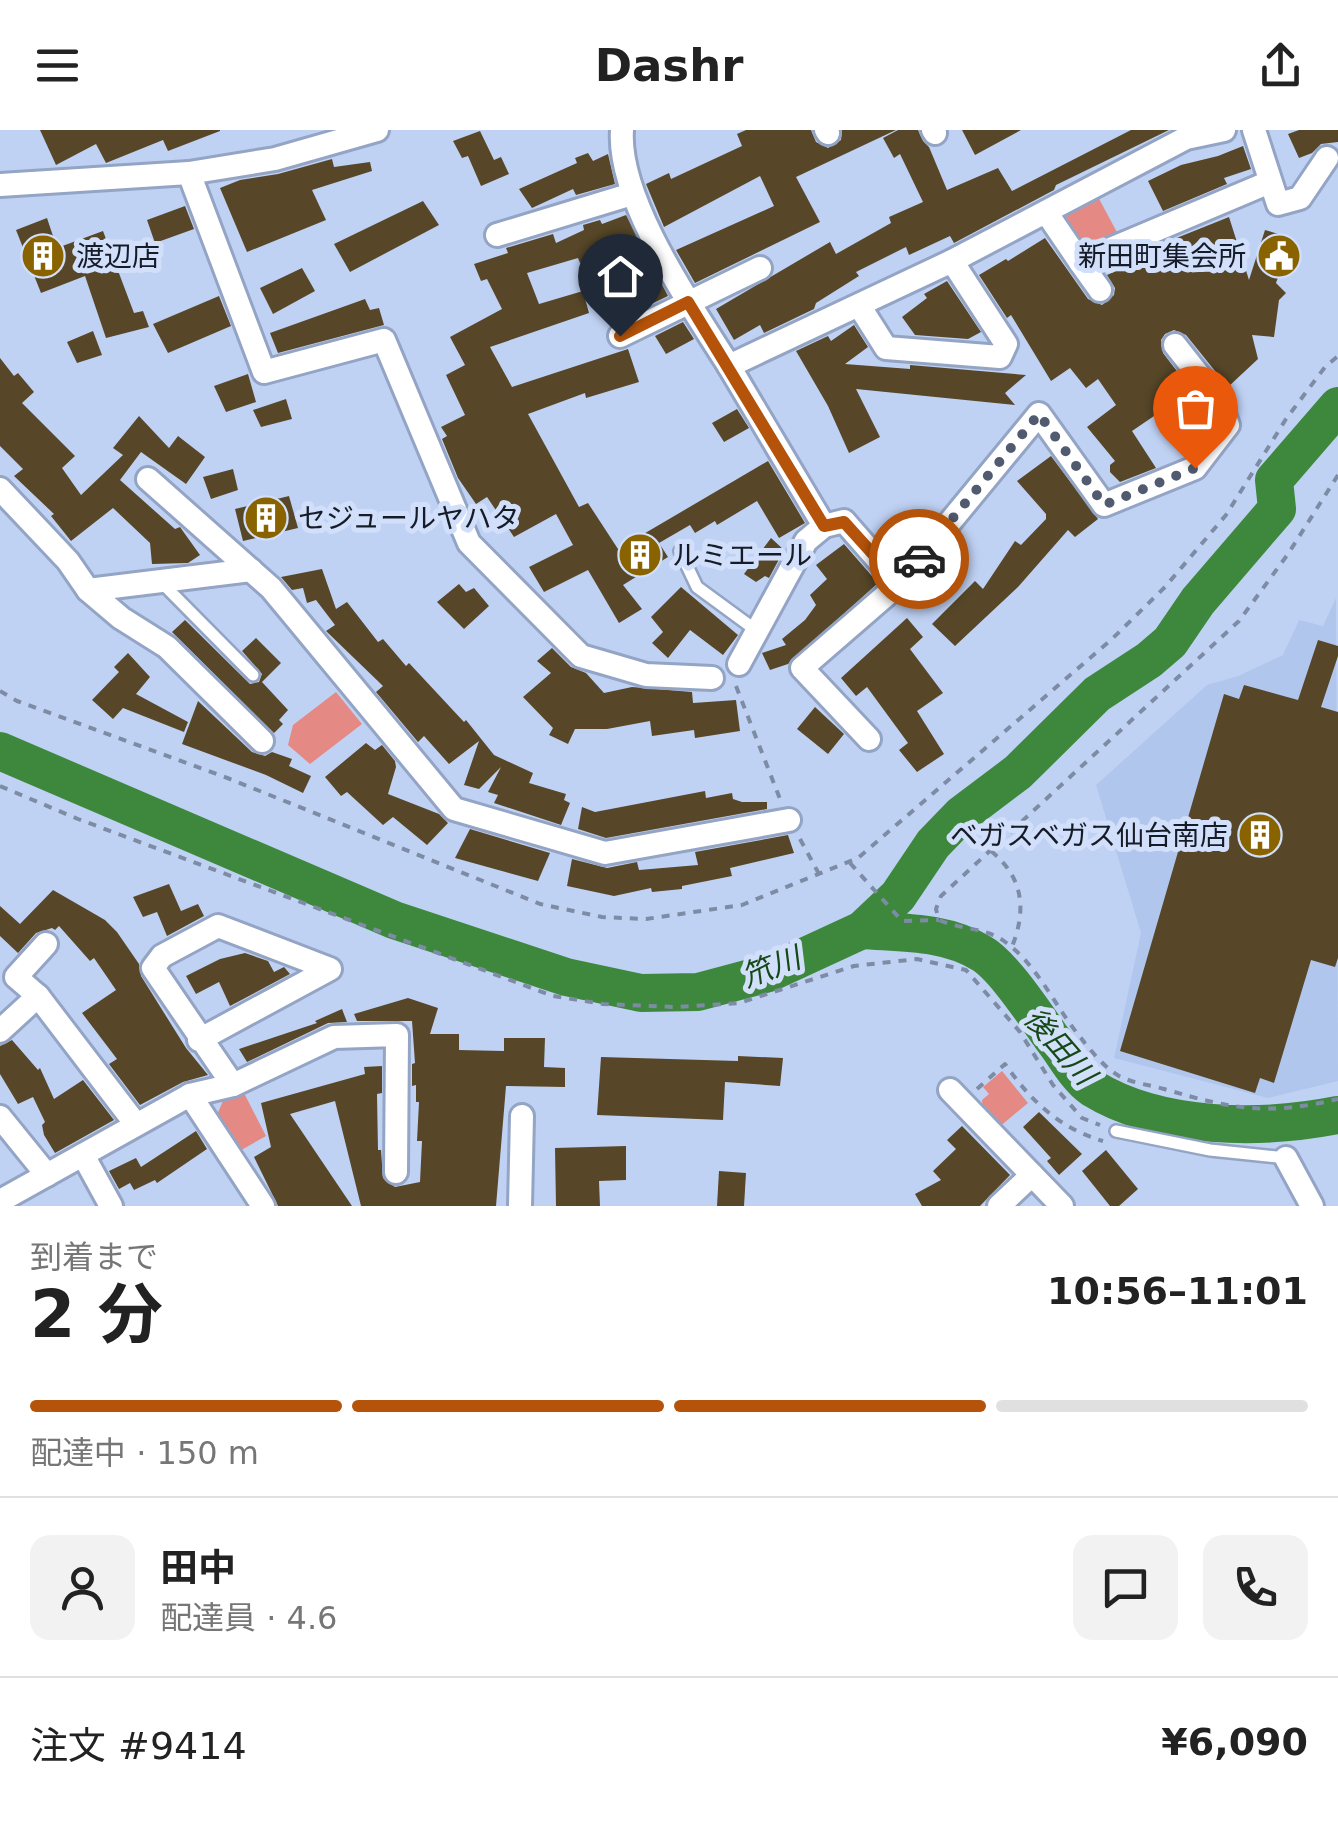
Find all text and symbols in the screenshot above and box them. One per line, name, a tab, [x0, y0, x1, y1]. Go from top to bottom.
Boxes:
icon: menu	[30, 38, 85, 93]
icon: share	[1253, 38, 1308, 93]
text: Dashr	[595, 39, 743, 92]
building icon: 渡辺店	[20, 233, 66, 279]
public building icon: 新田町集会所	[1256, 233, 1302, 279]
pin	[578, 234, 663, 337]
place label: 渡辺店	[76, 240, 160, 273]
place label: 新田町集会所	[1078, 240, 1246, 273]
icon: home	[593, 249, 648, 304]
pin	[1153, 366, 1238, 469]
icon: bag	[1168, 381, 1223, 436]
building icon: セジュールヤハタ	[243, 495, 289, 541]
place label: セジュールヤハタ	[298, 502, 519, 535]
courier	[869, 509, 969, 609]
building icon: ルミエール	[617, 532, 663, 578]
icon: car	[892, 532, 947, 587]
place label: ルミエール	[672, 539, 812, 572]
building icon: ベガスベガス仙台南店	[1237, 812, 1283, 858]
place label: ベガスベガス仙台南店	[950, 819, 1228, 852]
water label: 笊川	[737, 939, 808, 994]
water label: 後田川	[1017, 1001, 1105, 1094]
text: 到着まで	[30, 1238, 158, 1276]
text: 10:56–11:01	[1047, 1269, 1308, 1313]
text: 2 分	[30, 1277, 163, 1352]
text: 配達中 · 150 m	[30, 1434, 259, 1472]
button: person	[30, 1535, 135, 1640]
button: chat	[1073, 1535, 1178, 1640]
button: phone	[1203, 1535, 1308, 1640]
text: 田中	[160, 1546, 236, 1590]
text: 配達員 · 4.6	[160, 1599, 337, 1637]
text: ¥6,090	[1161, 1720, 1308, 1764]
text: 注文 #9414	[30, 1724, 247, 1768]

